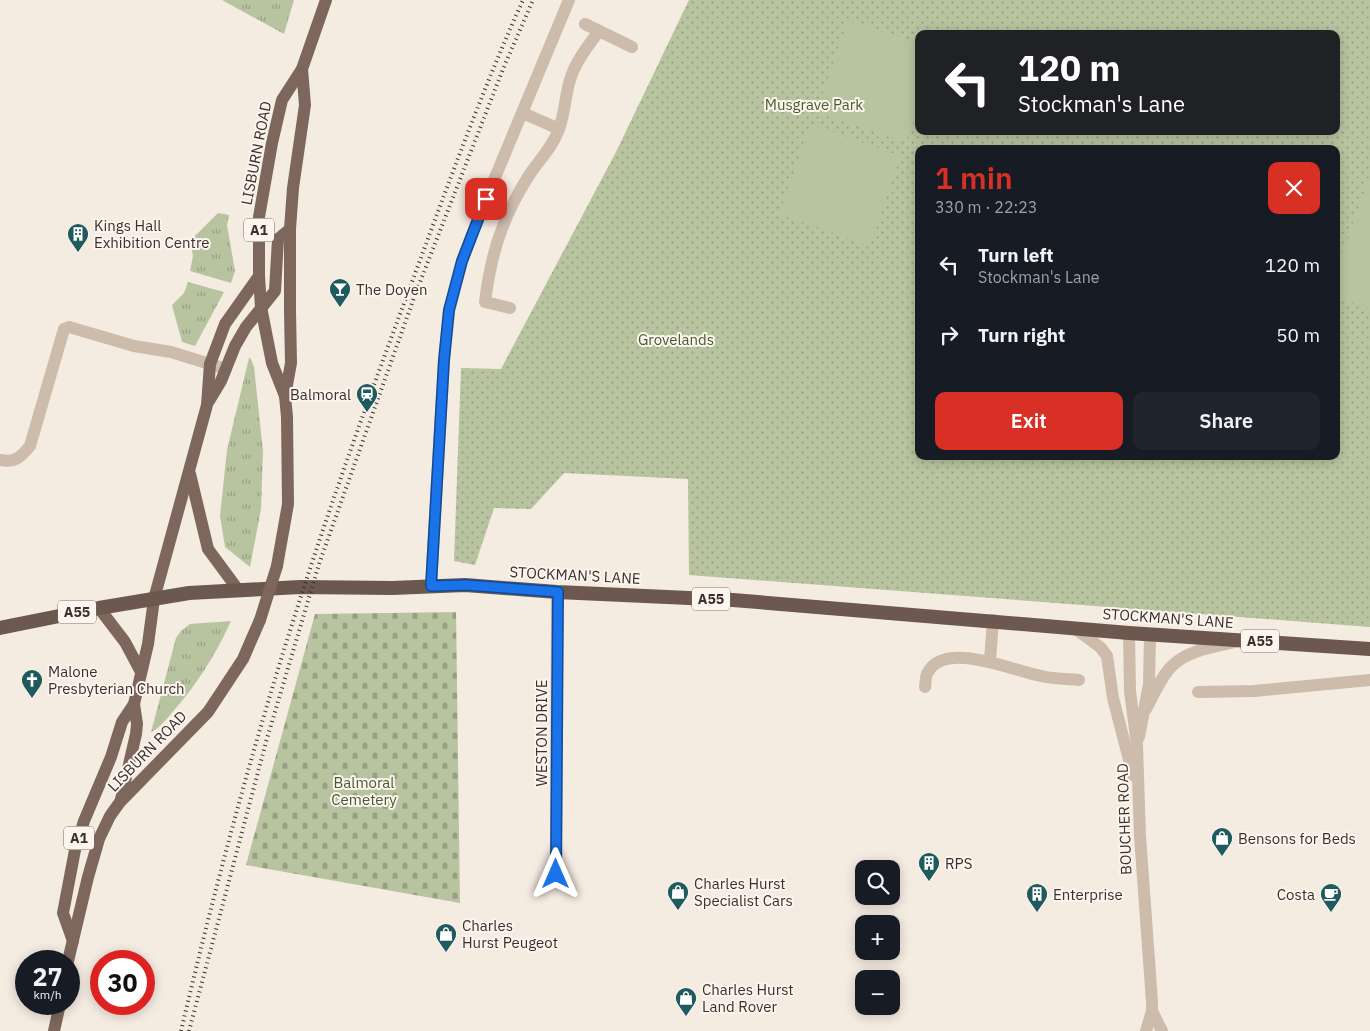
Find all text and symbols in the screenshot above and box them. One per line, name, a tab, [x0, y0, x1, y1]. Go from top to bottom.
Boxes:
text: 120 m	[1018, 45, 1121, 91]
icon: left	[935, 50, 1000, 115]
text: Stockman's Lane	[1018, 89, 1185, 118]
park label: Musgrave Park	[765, 95, 863, 114]
street label: LISBURN ROAD	[237, 99, 275, 207]
text: 1 min	[935, 158, 1013, 197]
button: close	[1268, 162, 1320, 214]
pin	[465, 178, 507, 220]
icon: arrive	[472, 185, 500, 213]
text: 330 m · 22:23	[935, 197, 1037, 217]
place label: Kings Hall Exhibition Centre	[94, 216, 210, 252]
road number: A1	[244, 218, 274, 242]
building icon: Kings Hall Exhibition Centre	[66, 222, 90, 253]
text: Turn left	[978, 243, 1054, 267]
icon: left	[935, 251, 963, 279]
text: 120 m	[1265, 253, 1320, 277]
text: Stockman's Lane	[978, 267, 1100, 287]
bar icon: The Doyen	[328, 277, 352, 308]
place label: The Doyen	[356, 280, 427, 299]
icon: right	[935, 321, 963, 349]
text: Turn right	[978, 323, 1065, 347]
text: 50 m	[1276, 323, 1320, 347]
park label: Grovelands	[638, 330, 714, 349]
station icon: Balmoral	[355, 382, 379, 413]
place label: Balmoral	[290, 385, 351, 404]
button: Exit	[935, 392, 1123, 450]
button: Share	[1133, 392, 1320, 450]
street label: STOCKMAN'S LANE	[509, 562, 641, 588]
road number: A55	[692, 588, 730, 610]
road number: A55	[58, 600, 96, 624]
street label: STOCKMAN'S LANE	[1102, 604, 1234, 632]
road number: A55	[1241, 630, 1279, 652]
place label: Malone Presbyterian Church	[48, 662, 185, 698]
church icon: Malone Presbyterian Church	[20, 668, 44, 699]
street label: WESTON DRIVE	[532, 679, 551, 787]
street label: LISBURN ROAD	[104, 706, 190, 796]
street label: BOUCHER ROAD	[1113, 763, 1135, 875]
park label: Balmoral Cemetery	[331, 773, 397, 809]
road number: A1	[64, 826, 94, 850]
shop icon: Bensons for Beds	[1210, 826, 1234, 857]
place label: Bensons for Beds	[1238, 829, 1356, 848]
position arrow	[529, 847, 581, 899]
building icon: RPS	[917, 851, 941, 882]
place label: RPS	[945, 854, 972, 873]
map controls	[855, 860, 900, 1015]
button: search	[855, 860, 900, 905]
place label: Charles Hurst Specialist Cars	[694, 874, 793, 910]
shop icon: Charles Hurst Specialist Cars	[666, 880, 690, 911]
building icon: Enterprise	[1025, 882, 1049, 913]
cafe icon: Costa	[1319, 882, 1343, 913]
place label: Enterprise	[1053, 885, 1123, 904]
place label: Costa	[1277, 885, 1315, 904]
button: +	[855, 915, 900, 960]
place label: Charles Hurst Peugeot	[462, 916, 558, 952]
shop icon: Charles Hurst Peugeot	[434, 922, 458, 953]
speed limit sign: 30	[90, 950, 155, 1015]
text: 27	[32, 960, 63, 993]
button: −	[855, 970, 900, 1015]
place label: Charles Hurst Land Rover	[702, 980, 794, 1016]
shop icon: Charles Hurst Land Rover	[674, 986, 698, 1017]
text: km/h	[33, 987, 62, 1002]

